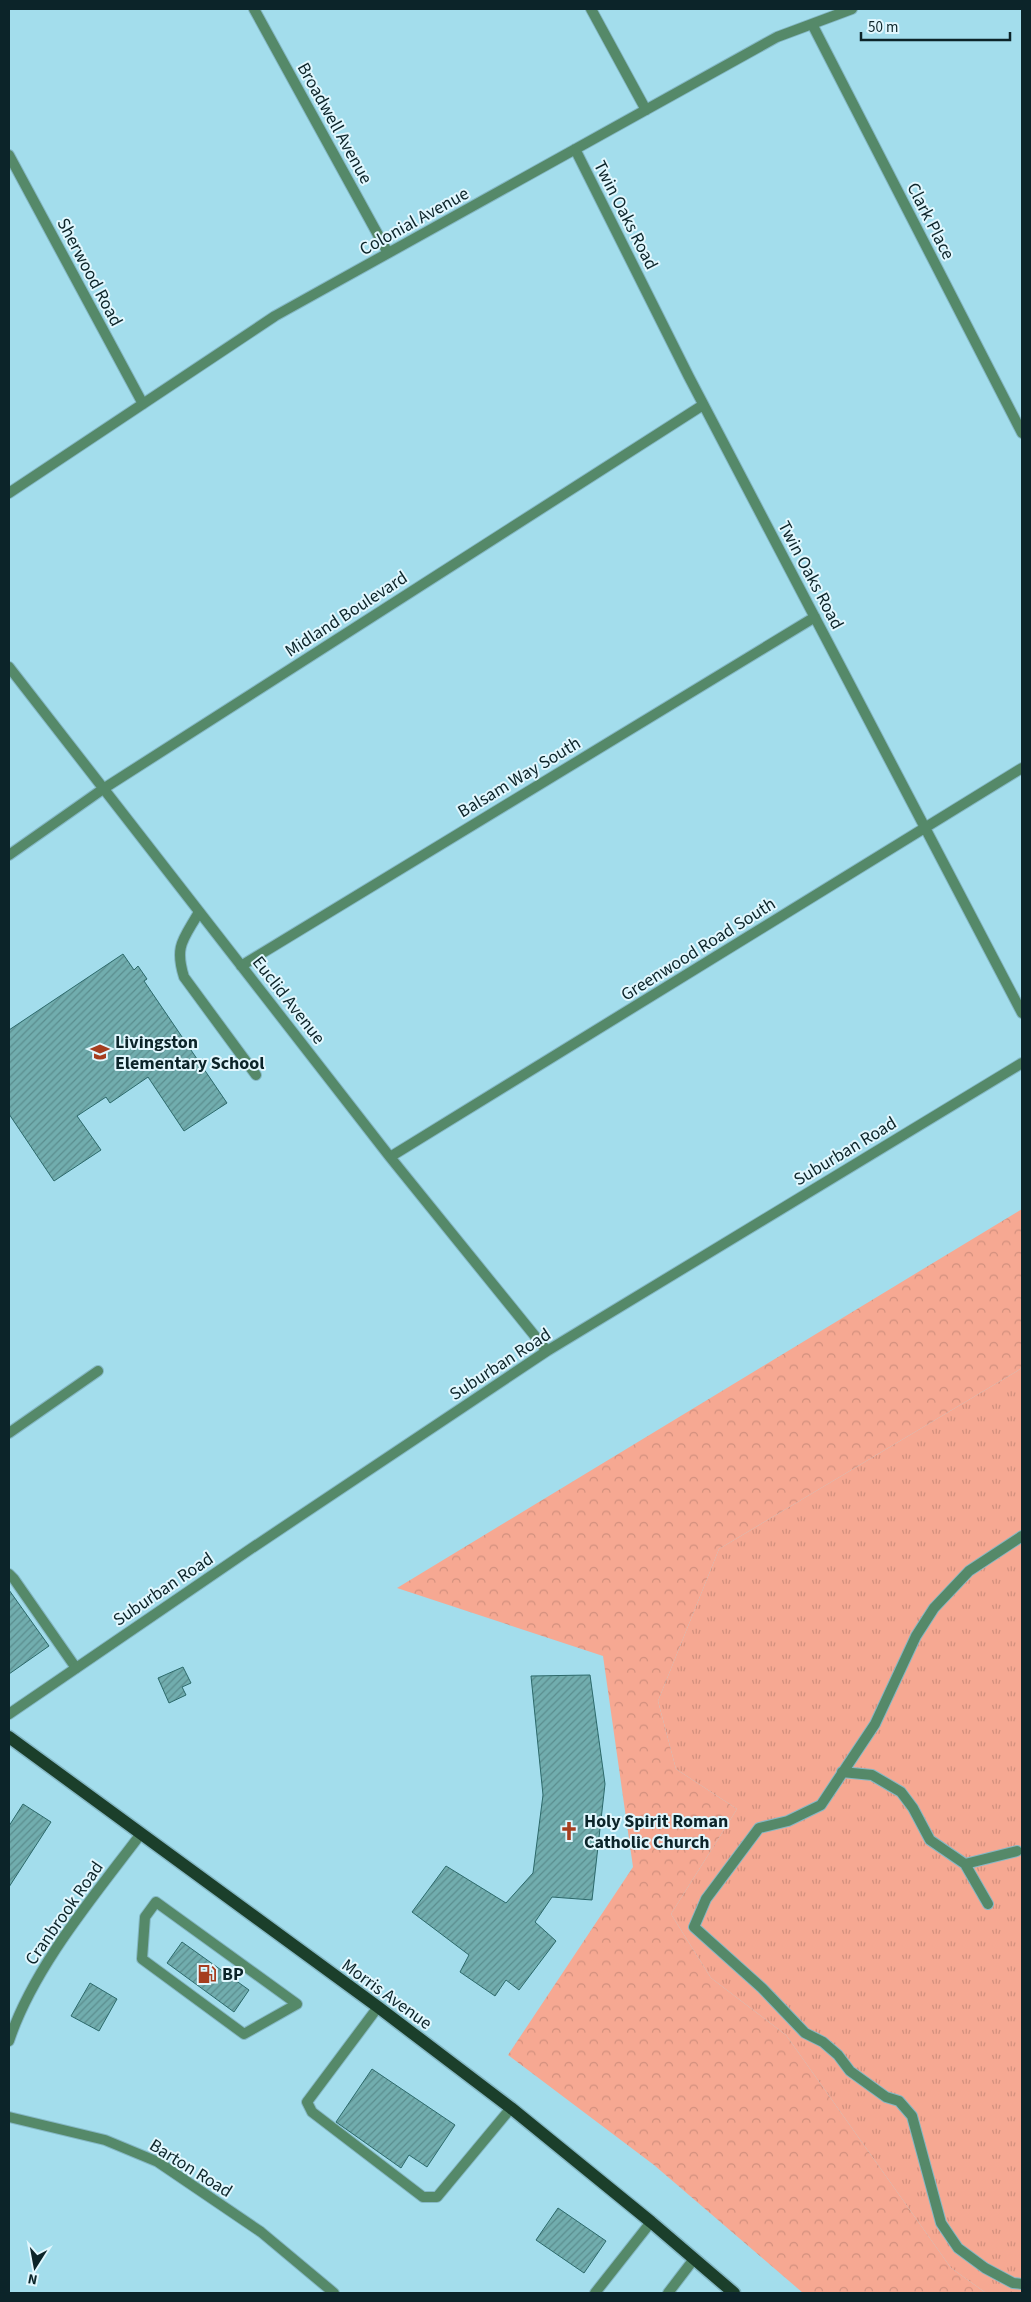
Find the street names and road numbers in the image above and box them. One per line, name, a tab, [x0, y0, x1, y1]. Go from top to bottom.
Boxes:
street label: Broadwell Avenue	[291, 58, 378, 189]
street label: Twin Oaks Road	[587, 156, 664, 274]
street label: Clark Place	[901, 178, 961, 264]
street label: Colonial Avenue	[355, 181, 473, 262]
street label: Sherwood Road	[50, 214, 129, 331]
street label: Twin Oaks Road	[771, 517, 850, 634]
street label: Midland Boulevard	[280, 565, 412, 663]
street label: Balsam Way South	[453, 731, 585, 824]
street label: Greenwood Road South	[616, 892, 780, 1007]
street label: Euclid Avenue	[246, 951, 331, 1050]
street label: Suburban Road	[789, 1111, 902, 1192]
street label: Suburban Road	[445, 1322, 556, 1407]
street label: Suburban Road	[108, 1547, 218, 1632]
street label: Cranbrook Road	[19, 1856, 110, 1970]
street label: Morris Avenue	[336, 1953, 437, 2036]
street label: Barton Road	[144, 2133, 237, 2204]

